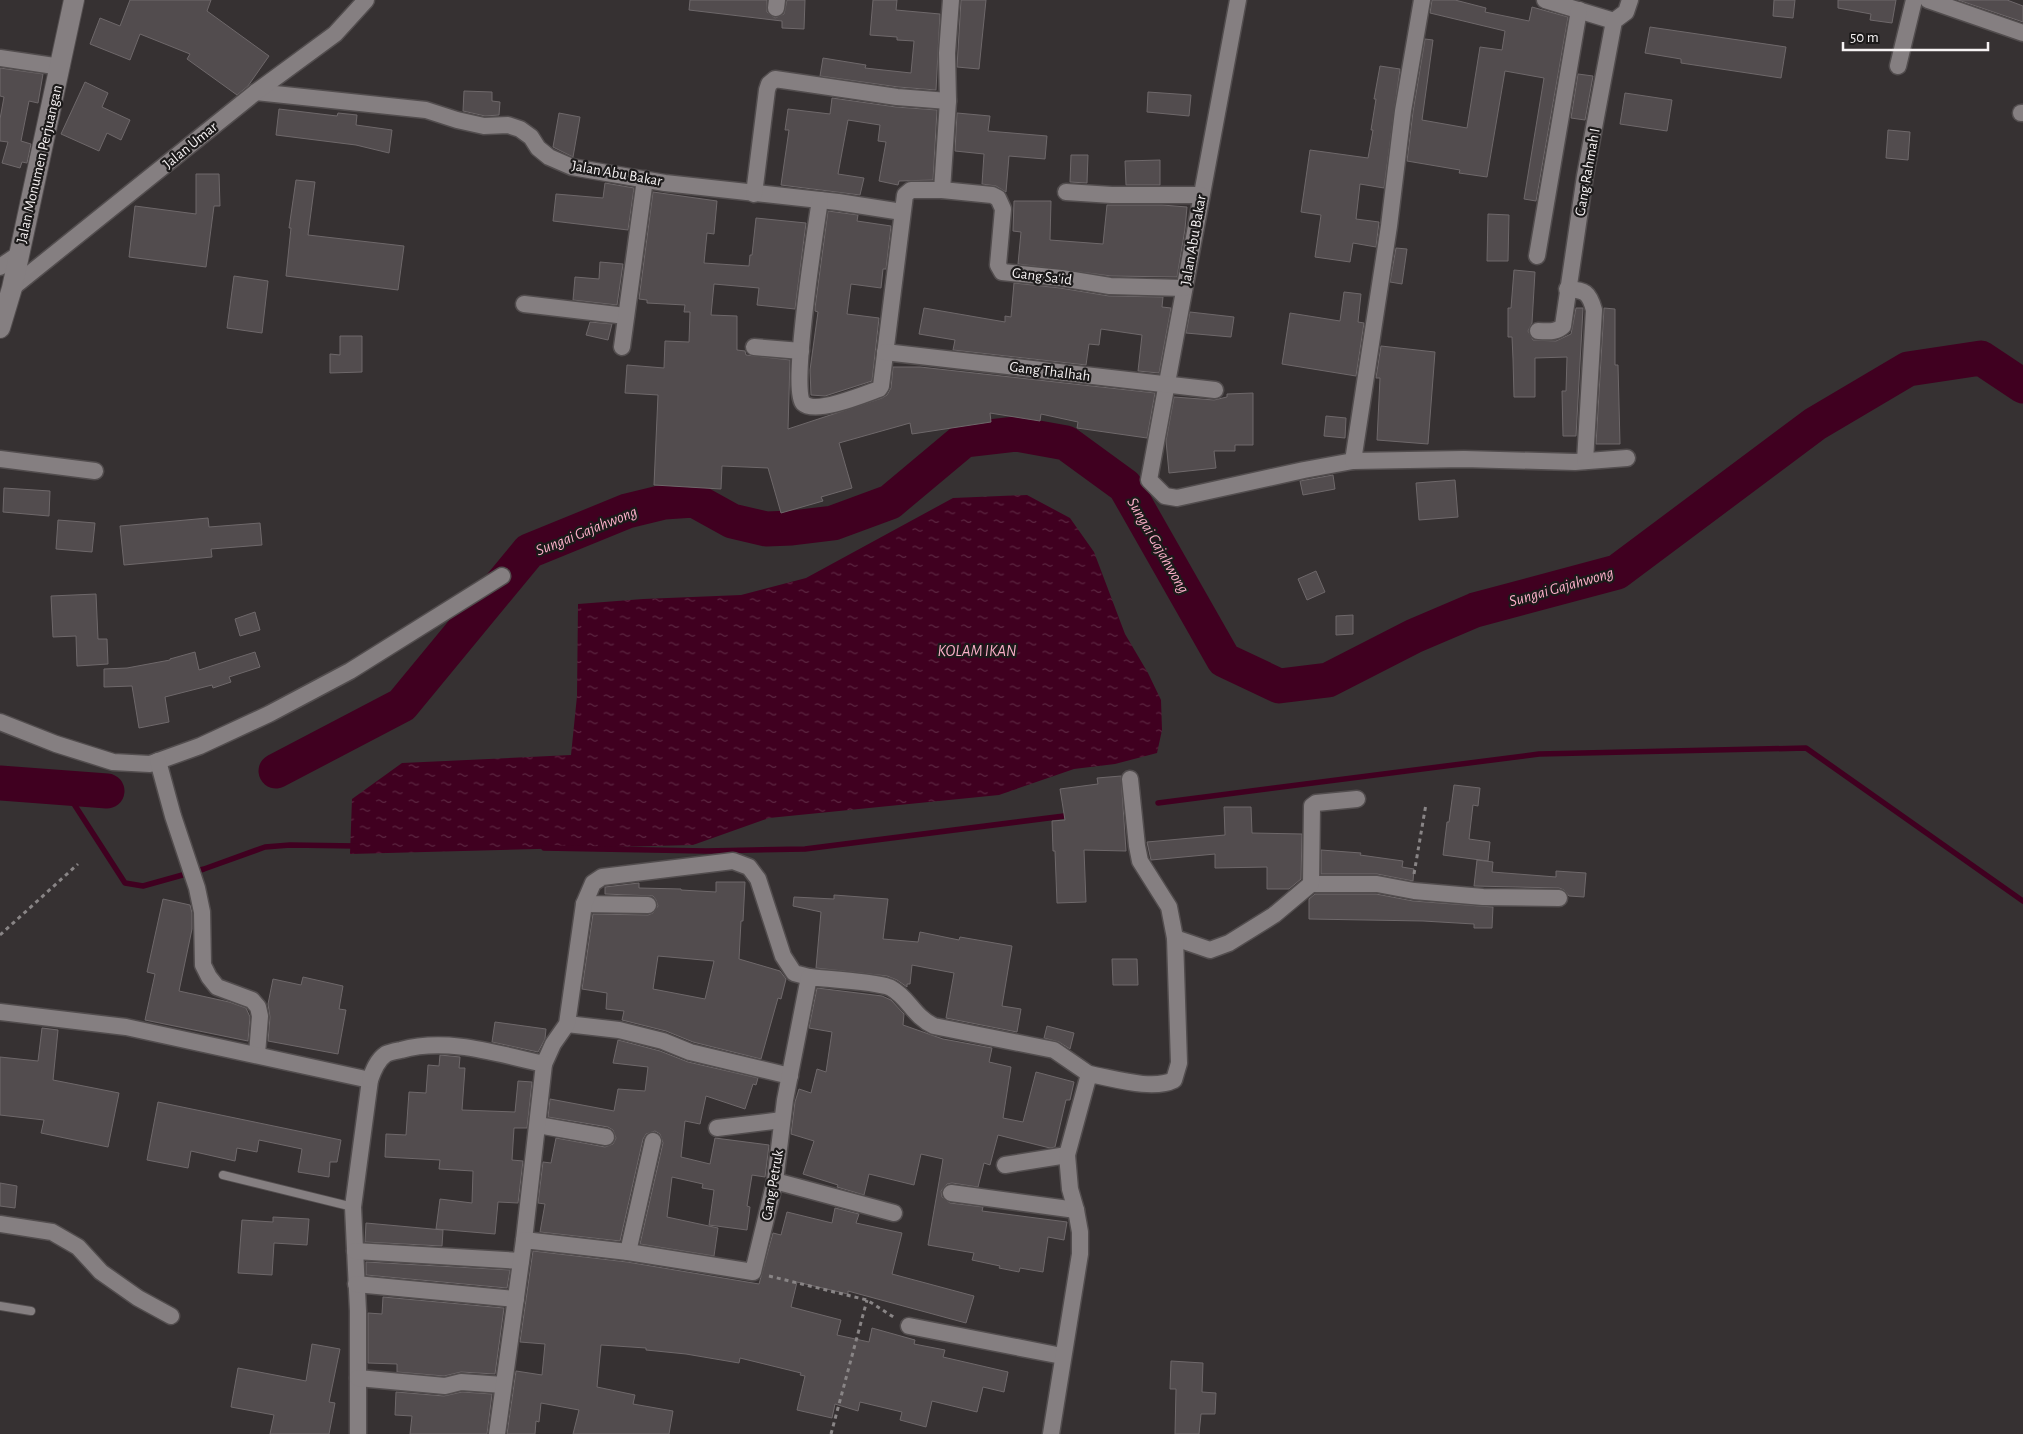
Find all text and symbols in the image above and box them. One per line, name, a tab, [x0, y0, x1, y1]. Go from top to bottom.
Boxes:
scale bar	[1843, 20, 1988, 52]
text: 50 m	[1850, 30, 1879, 45]
street label: Jalan Monumen Perjuangan	[14, 84, 65, 245]
street label: Jalan Umar	[160, 119, 220, 172]
street label: Gang Rahmah I	[1572, 127, 1603, 217]
street label: Jalan Abu Bakar	[570, 158, 663, 189]
street label: Jalan Abu Bakar	[1178, 194, 1209, 287]
street label: Gang Sa'id	[1011, 265, 1073, 288]
street label: Gang Thalhah	[1009, 359, 1091, 384]
water label: Sungai Gajahwong	[1123, 495, 1192, 597]
water label: Sungai Gajahwong	[533, 503, 640, 559]
water label: Sungai Gajahwong	[1507, 564, 1616, 610]
water label: KOLAM IKAN	[938, 643, 1017, 659]
street label: Gang Petruk	[759, 1148, 786, 1222]

